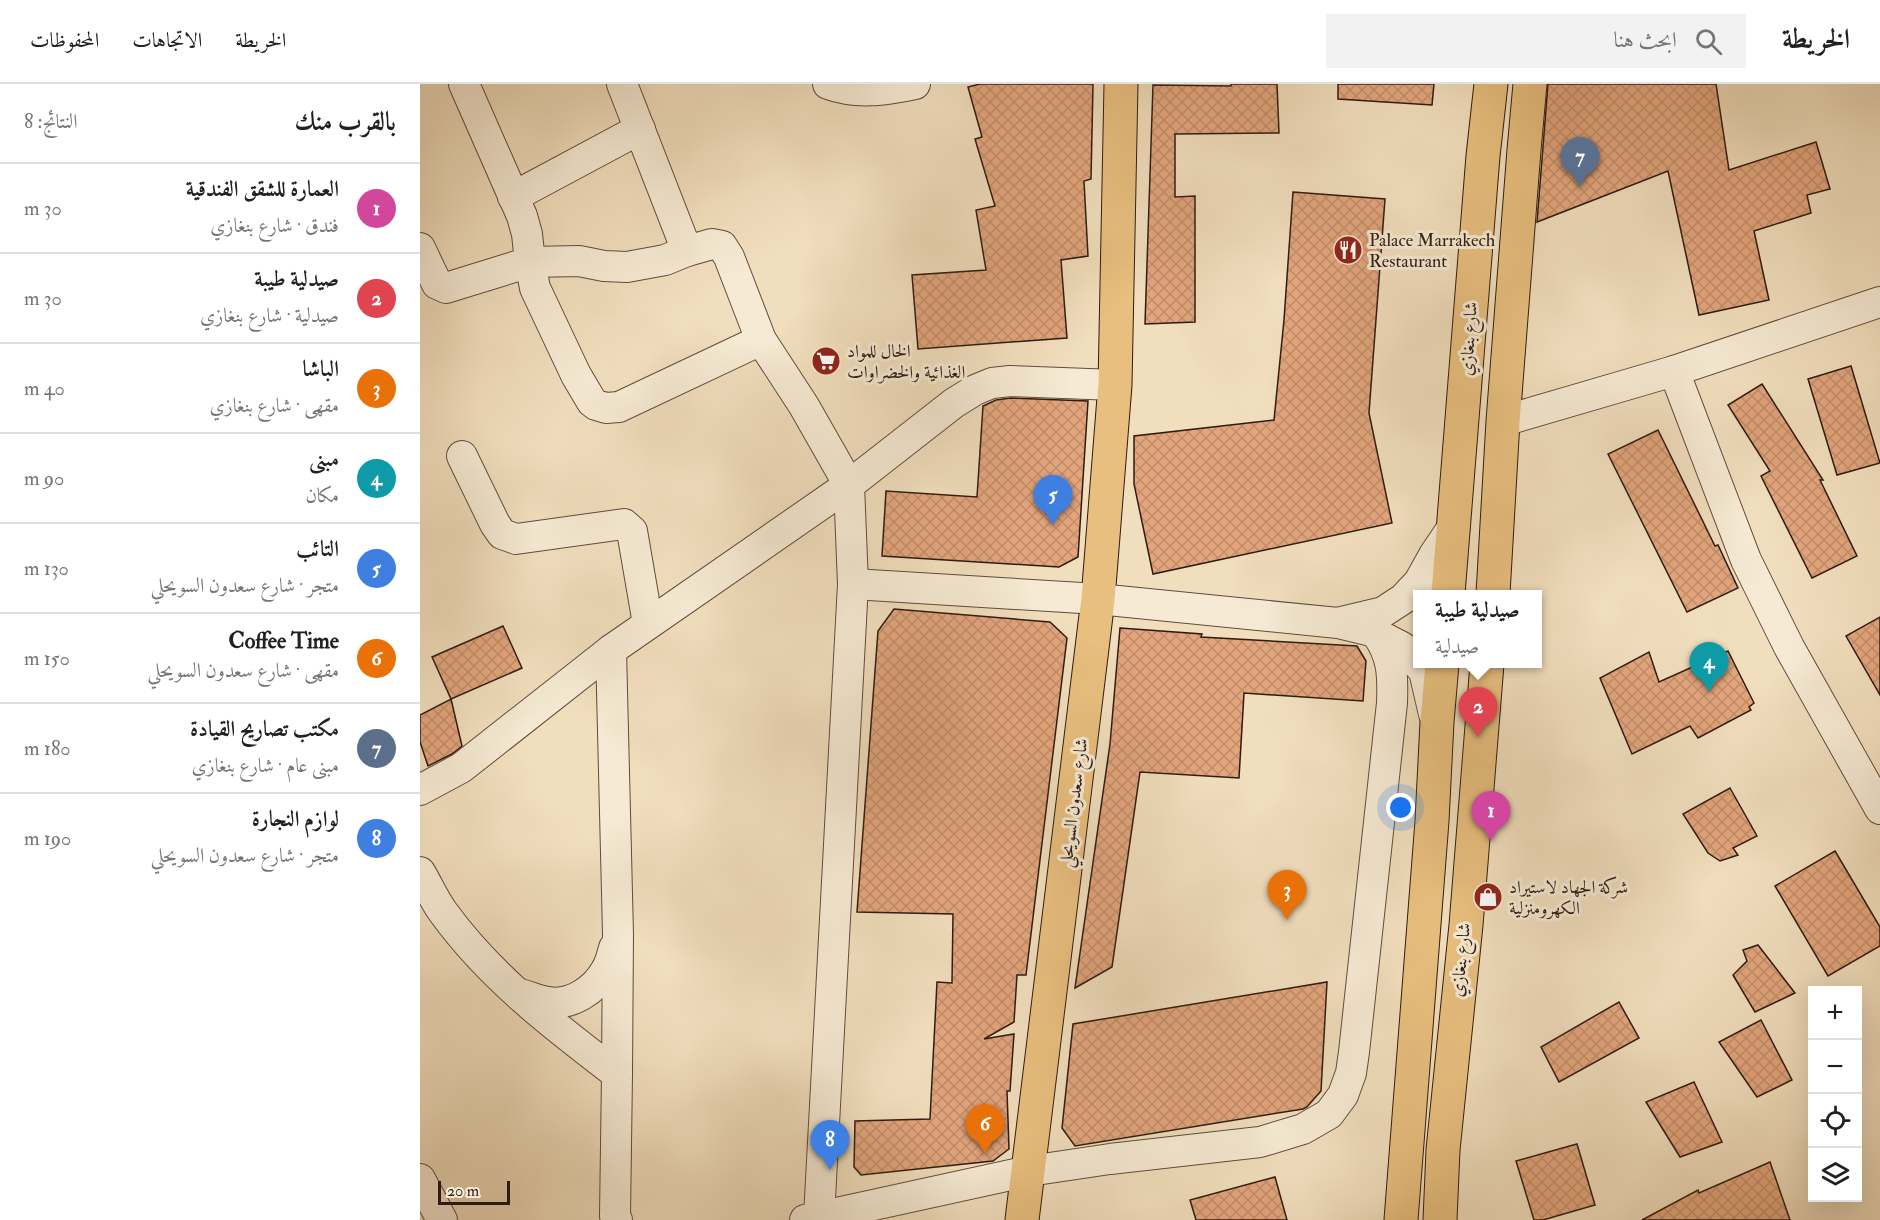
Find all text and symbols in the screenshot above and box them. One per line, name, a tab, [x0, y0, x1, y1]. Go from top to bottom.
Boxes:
search box	[1326, 14, 1746, 68]
text: الخريطة	[1782, 22, 1850, 57]
icon: search	[1692, 25, 1725, 58]
text: ابحث هنا	[1614, 26, 1677, 54]
text: المحفوظات	[30, 27, 99, 54]
text: الاتجاهات	[132, 27, 202, 54]
text: الخريطة	[235, 27, 286, 54]
text: بالقرب منك	[294, 106, 396, 138]
text: النتائج: 8	[24, 109, 78, 134]
pin: 7	[1560, 138, 1600, 187]
text: العمارة للشقق الفندقية	[186, 175, 339, 203]
text: 30 m	[24, 196, 62, 221]
text: 1	[373, 196, 380, 221]
text: فندق · شارع بنغازي	[210, 213, 339, 238]
place label: Palace Marrakech Restaurant	[1369, 229, 1496, 273]
restaurant icon: Palace Marrakech Restaurant	[1332, 234, 1364, 266]
text: صيدلية طيبة	[254, 265, 339, 293]
text: 30 m	[24, 286, 62, 311]
text: 2	[371, 286, 382, 311]
street label: شارع بنغازي	[1455, 301, 1486, 377]
text: صيدلية · شارع بنغازي	[200, 303, 339, 328]
place label: الخال للمواد الغذائية والخضراوات	[847, 340, 965, 384]
supermarket icon: الخال للمواد الغذائية والخضراوات	[810, 345, 842, 377]
text: الباشا	[302, 355, 339, 383]
text: 40 m	[24, 376, 65, 401]
text: 3	[373, 376, 380, 401]
text: مقهى · شارع بنغازي	[209, 393, 339, 418]
text: مبنى	[309, 445, 339, 473]
text: 90 m	[24, 466, 64, 491]
text: 4	[371, 466, 382, 491]
pin: 5	[1034, 476, 1072, 525]
text: مكان	[305, 483, 339, 508]
text: التائب	[296, 535, 339, 563]
text: 130 m	[24, 556, 69, 581]
text: 5	[372, 556, 381, 581]
text: متجر · شارع سعدون السويحلي	[150, 573, 339, 598]
popup	[1413, 590, 1542, 668]
text: صيدلية طيبة	[1435, 596, 1520, 624]
text: Coffee Time	[229, 627, 339, 655]
text: صيدلية	[1435, 634, 1479, 659]
pin: 4	[1690, 642, 1728, 692]
text: 150 m	[24, 646, 70, 671]
text: 6	[371, 646, 382, 671]
text: مقهى · شارع سعدون السويحلي	[147, 658, 339, 683]
pin: 2	[1458, 688, 1498, 737]
text: مكتب تصاريح القيادة	[190, 715, 339, 743]
text: 180 m	[24, 736, 71, 761]
text: 7	[372, 736, 381, 761]
street label: شارع سعدون السويحلي	[1055, 737, 1098, 870]
text: مبنى عام · شارع بنغازي	[191, 753, 339, 778]
pin: 1	[1472, 792, 1510, 841]
your location	[1386, 793, 1415, 822]
text: لوازم النجارة	[252, 805, 339, 833]
text: 190 m	[24, 826, 71, 851]
text: 8	[372, 826, 381, 851]
text: متجر · شارع سعدون السويحلي	[150, 843, 339, 868]
pin: 3	[1268, 870, 1306, 920]
place label: شركة الجهاد لاستيراد الكهرومنزلية	[1509, 876, 1628, 920]
shop icon: شركة الجهاد لاستيراد الكهرومنزلية	[1472, 881, 1504, 913]
street label: شارع بنغازي	[1446, 922, 1479, 998]
map controls	[1808, 986, 1862, 1202]
button: +	[1808, 986, 1862, 1040]
button: −	[1808, 1040, 1862, 1094]
button: locate	[1808, 1094, 1862, 1148]
pin: 6	[966, 1104, 1004, 1154]
pin: 8	[810, 1120, 850, 1170]
button: layers	[1808, 1148, 1862, 1202]
scale bar	[438, 1178, 510, 1206]
text: 20 m	[447, 1181, 479, 1201]

